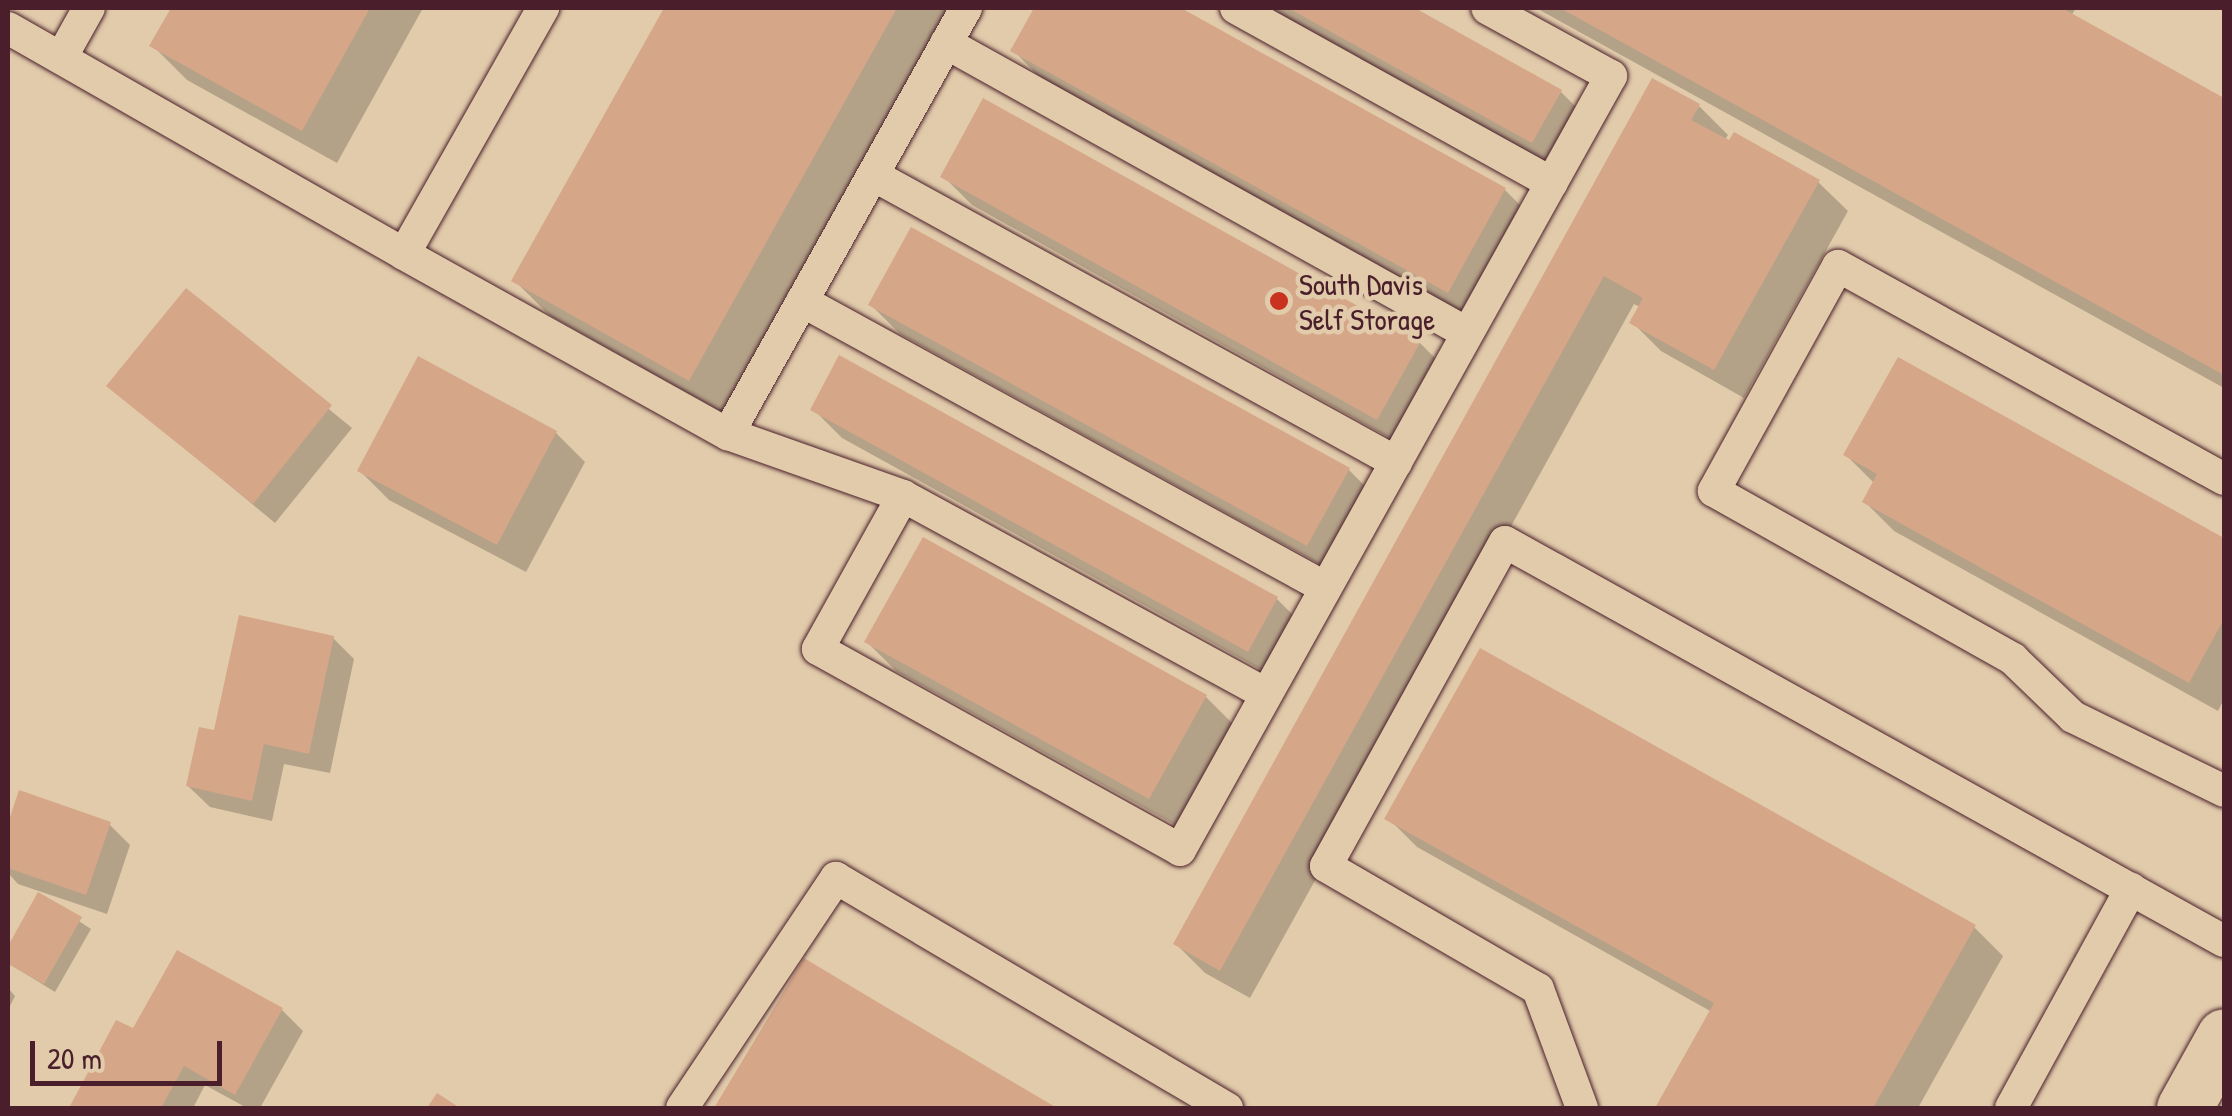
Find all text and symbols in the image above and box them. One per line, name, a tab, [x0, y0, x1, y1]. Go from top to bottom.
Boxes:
place label: South Davis Self Storage	[1299, 266, 1435, 336]
marker: South Davis Self Storage	[1268, 290, 1290, 312]
scale bar	[35, 1021, 228, 1083]
text: 20 m	[47, 1038, 102, 1078]

